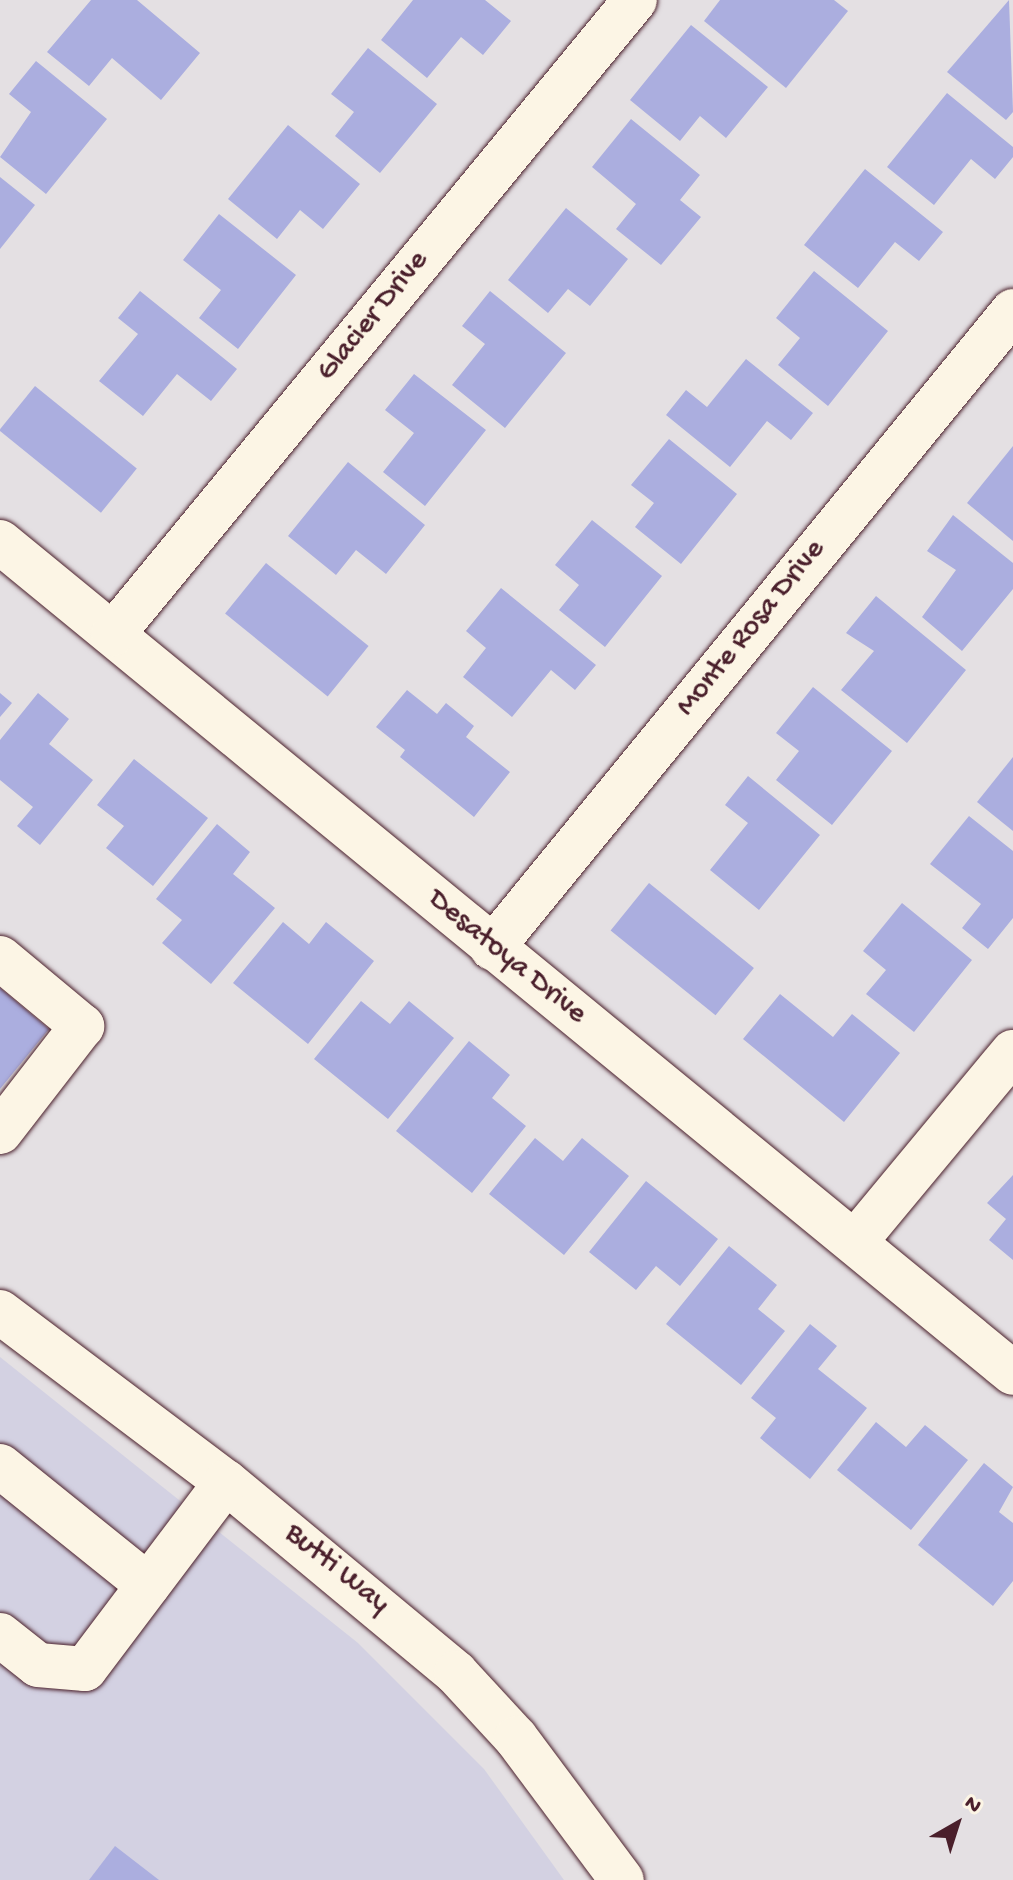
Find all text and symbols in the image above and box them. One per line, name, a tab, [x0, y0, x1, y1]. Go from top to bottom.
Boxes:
street label: Glacier Drive	[310, 244, 438, 390]
street label: Monte Rosa Drive	[670, 533, 834, 725]
street label: Desatoya Drive	[419, 883, 593, 1033]
street label: Butti Way	[276, 1517, 396, 1623]
north arrow	[917, 1784, 997, 1864]
text: N	[958, 1791, 986, 1820]

